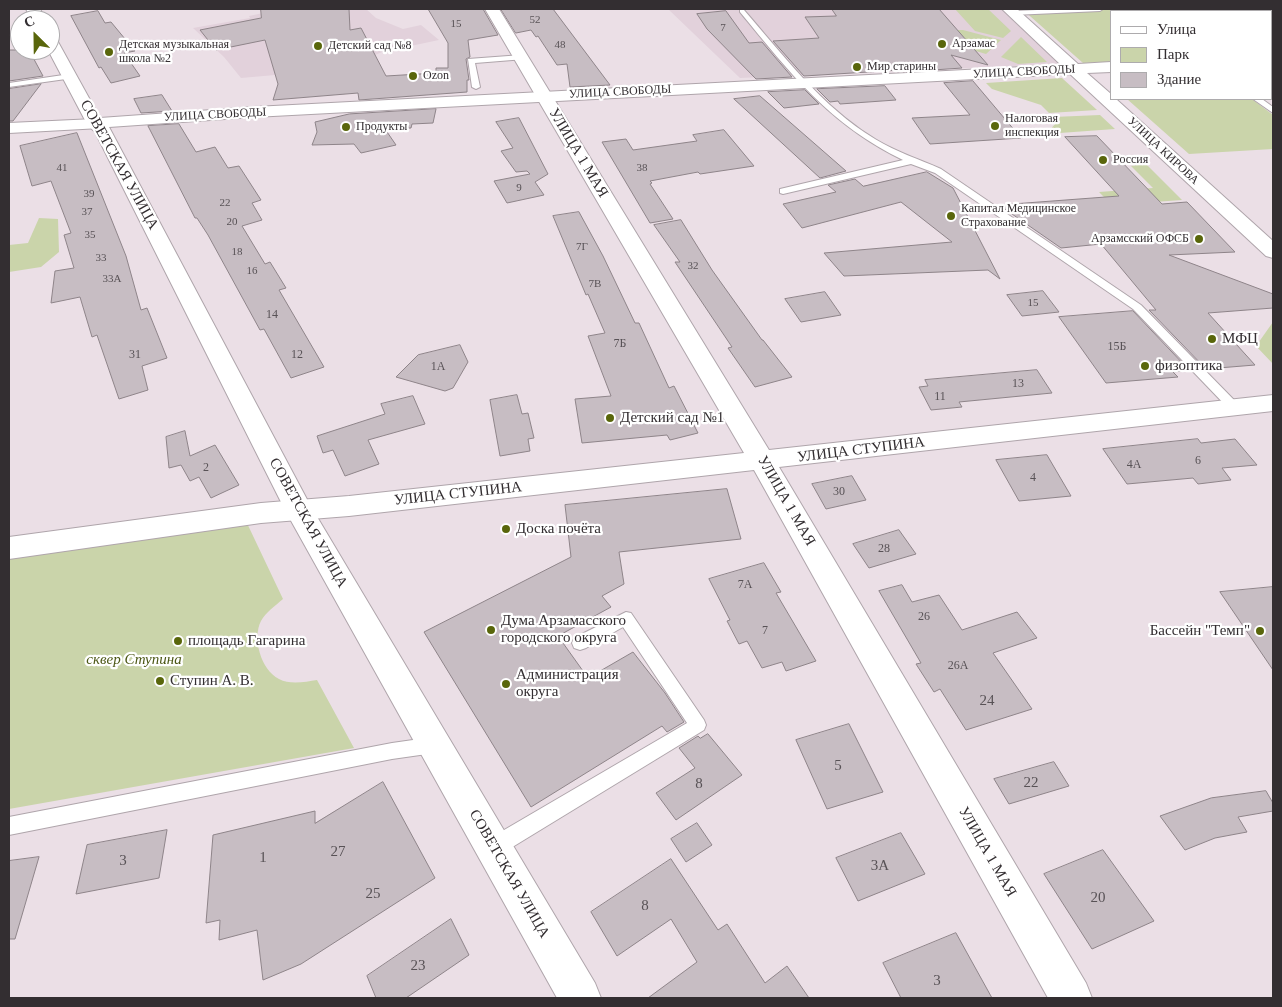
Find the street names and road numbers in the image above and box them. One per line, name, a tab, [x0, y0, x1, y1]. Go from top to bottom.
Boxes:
street label: УЛИЦА СВОБОДЫ	[972, 62, 1076, 82]
street label: УЛИЦА СВОБОДЫ	[568, 82, 672, 102]
street label: СОВЕТСКАЯ УЛИЦА	[76, 97, 162, 233]
street label: УЛИЦА СВОБОДЫ	[163, 105, 267, 125]
street label: УЛИЦА 1 МАЯ	[544, 105, 612, 201]
street label: УЛИЦА КИРОВА	[1124, 114, 1202, 188]
street label: УЛИЦА СТУПИНА	[796, 433, 926, 467]
street label: УЛИЦА 1 МАЯ	[753, 453, 819, 549]
street label: СОВЕТСКАЯ УЛИЦА	[265, 455, 351, 591]
street label: УЛИЦА СТУПИНА	[393, 478, 523, 510]
street label: УЛИЦА 1 МАЯ	[954, 804, 1020, 900]
street label: СОВЕТСКАЯ УЛИЦА	[465, 807, 553, 941]

